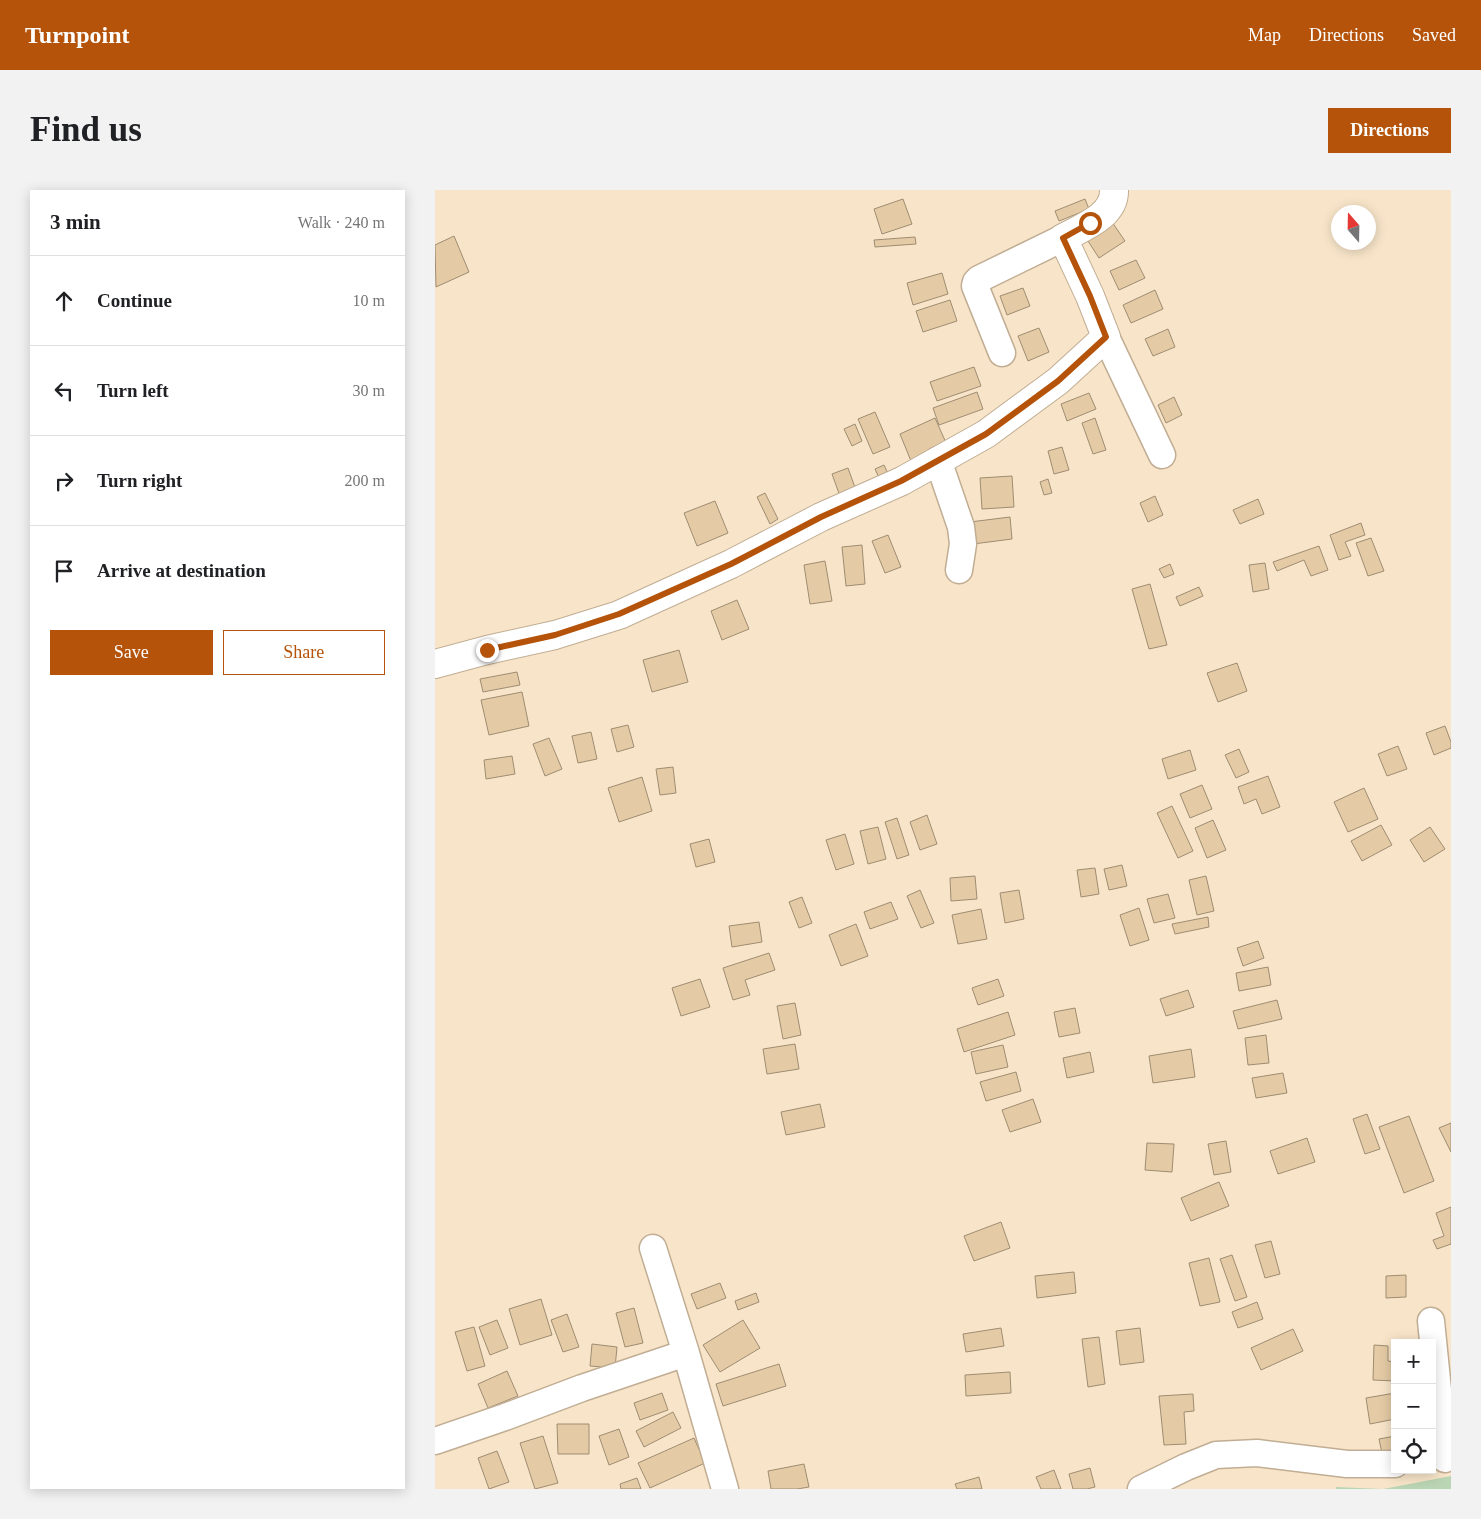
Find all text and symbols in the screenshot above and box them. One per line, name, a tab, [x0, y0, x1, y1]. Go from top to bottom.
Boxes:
text: Turnpoint	[25, 22, 130, 48]
text: Map	[1248, 25, 1281, 45]
text: Directions	[1309, 25, 1384, 45]
text: Saved	[1412, 25, 1456, 45]
button: Directions	[1328, 108, 1451, 153]
text: Find us	[30, 110, 142, 149]
north arrow	[1331, 205, 1376, 250]
text: 3 min	[50, 210, 101, 234]
route start	[1079, 212, 1102, 235]
text: Walk · 240 m	[298, 214, 385, 231]
icon: ahead	[50, 287, 78, 315]
text: Continue	[97, 290, 172, 311]
text: 10 m	[353, 292, 385, 309]
icon: left	[50, 377, 78, 405]
text: Turn left	[97, 380, 169, 401]
text: 30 m	[353, 382, 385, 399]
icon: right	[50, 467, 78, 495]
text: Turn right	[97, 470, 182, 491]
text: 200 m	[345, 472, 385, 489]
icon: arrive	[50, 557, 78, 585]
text: Arrive at destination	[97, 560, 266, 581]
button: Save	[50, 630, 213, 675]
button: Share	[223, 630, 385, 675]
route end	[476, 639, 499, 662]
map controls	[1391, 1339, 1436, 1474]
button: +	[1391, 1339, 1436, 1384]
button: −	[1391, 1384, 1436, 1429]
button: locate	[1391, 1429, 1436, 1474]

